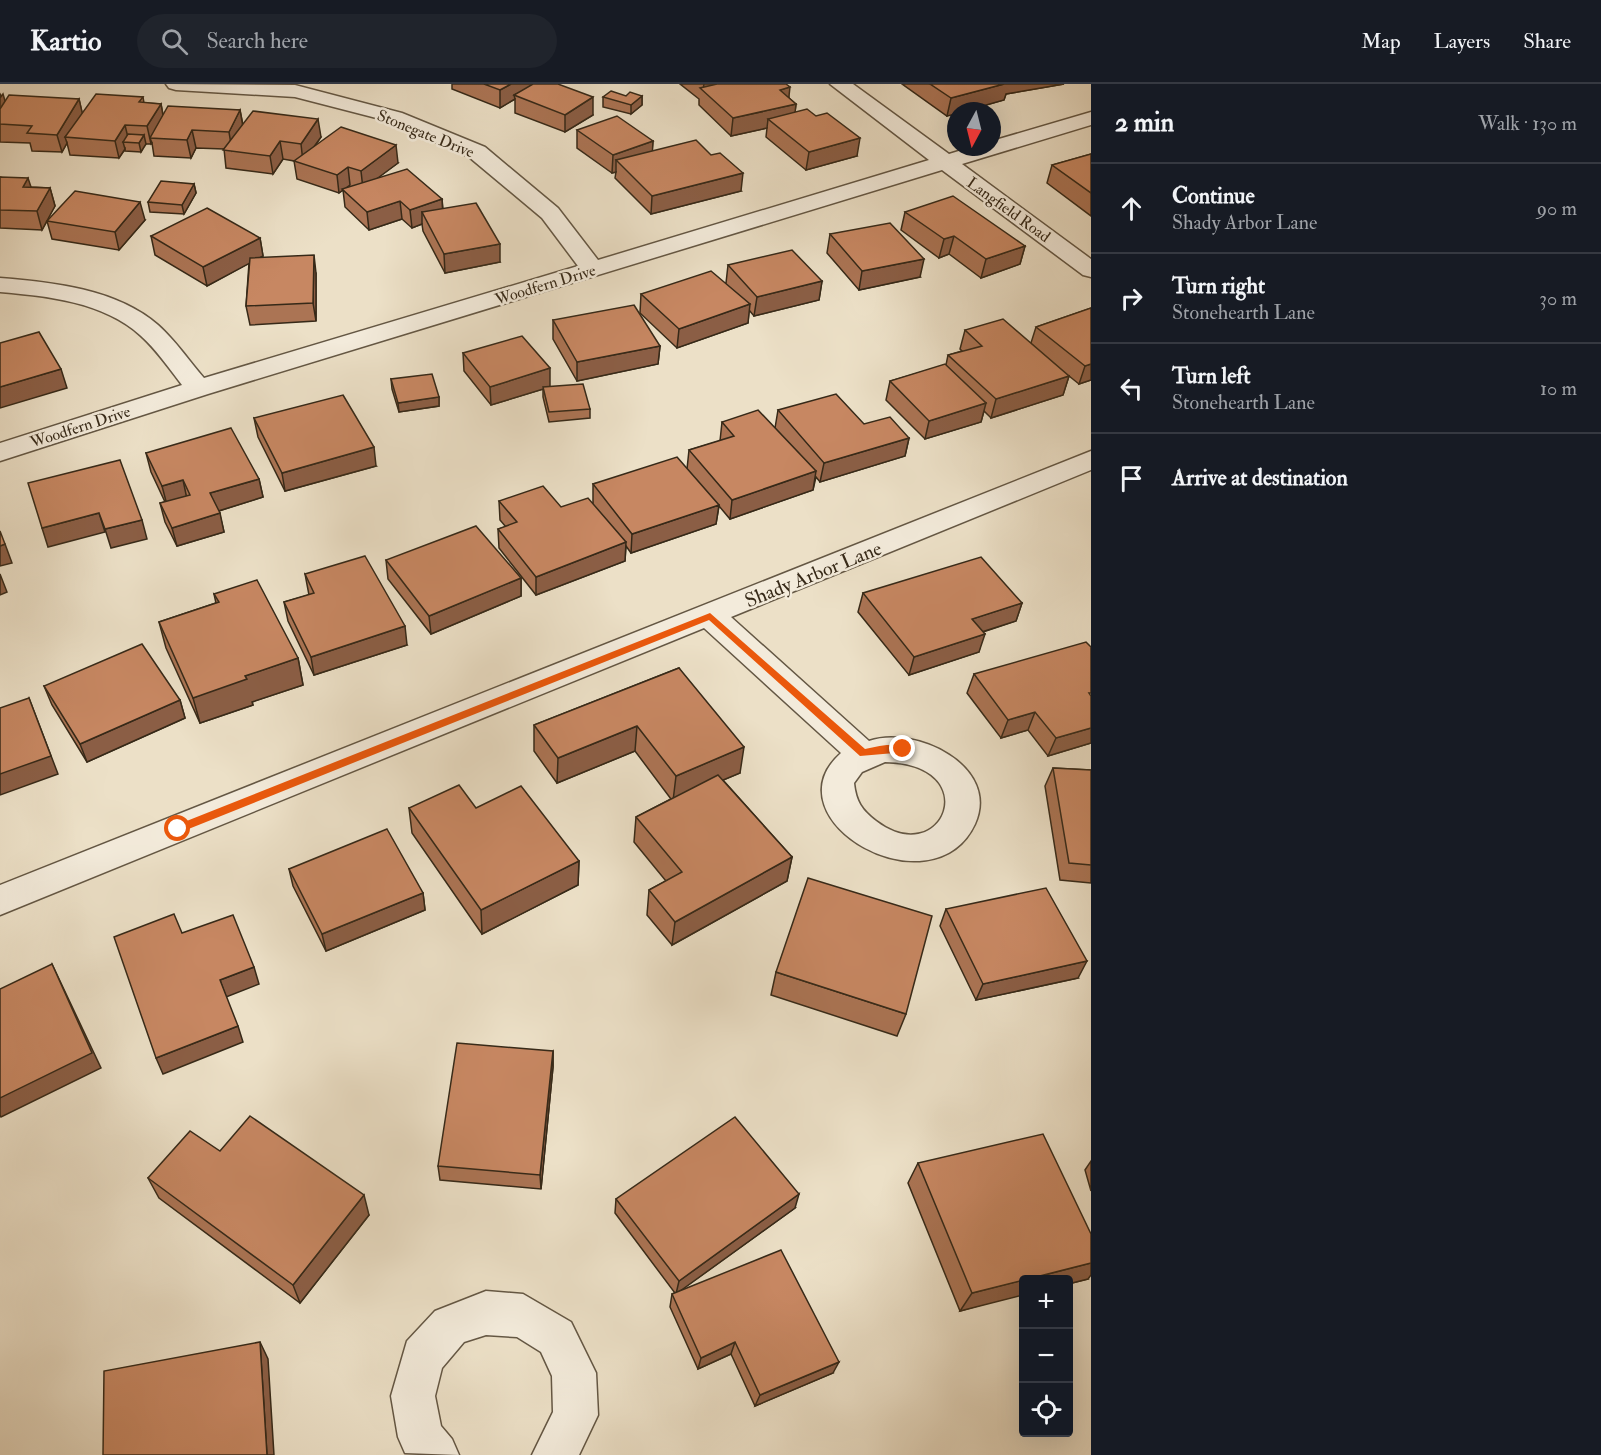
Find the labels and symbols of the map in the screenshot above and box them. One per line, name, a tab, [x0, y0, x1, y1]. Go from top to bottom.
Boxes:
north arrow	[947, 102, 1001, 156]
street label: Stonegate Drive	[374, 105, 477, 163]
street label: Langfield Road	[963, 173, 1054, 247]
street label: Woodfern Drive	[492, 260, 598, 310]
street label: Woodfern Drive	[27, 401, 133, 453]
street label: Shady Arbor Lane	[741, 536, 885, 613]
route end	[889, 735, 915, 761]
route start	[164, 815, 190, 841]

